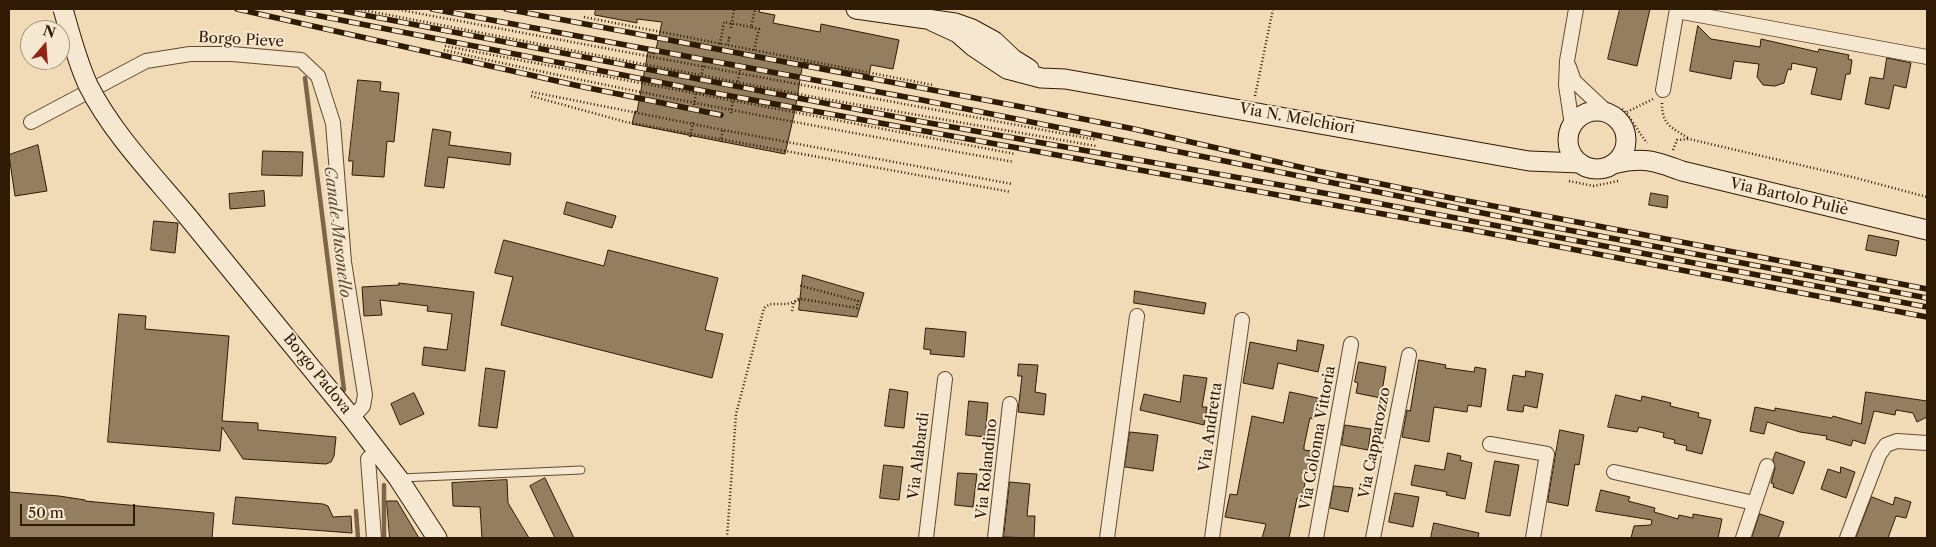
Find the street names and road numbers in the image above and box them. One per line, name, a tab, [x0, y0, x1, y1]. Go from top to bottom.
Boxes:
street label: Borgo Pieve	[198, 29, 284, 51]
street label: Via N. Melchiori	[1238, 100, 1356, 138]
street label: Via Bartolo Puliè	[1728, 175, 1850, 219]
street label: Borgo Padova	[279, 330, 355, 418]
street label: Via Colonna Vittoria	[1296, 364, 1340, 512]
street label: Via Andretta	[1196, 381, 1226, 473]
street label: Via Capparozzo	[1355, 386, 1395, 500]
street label: Via Alabardi	[905, 411, 933, 501]
street label: Via Rolandino	[973, 418, 1001, 520]

